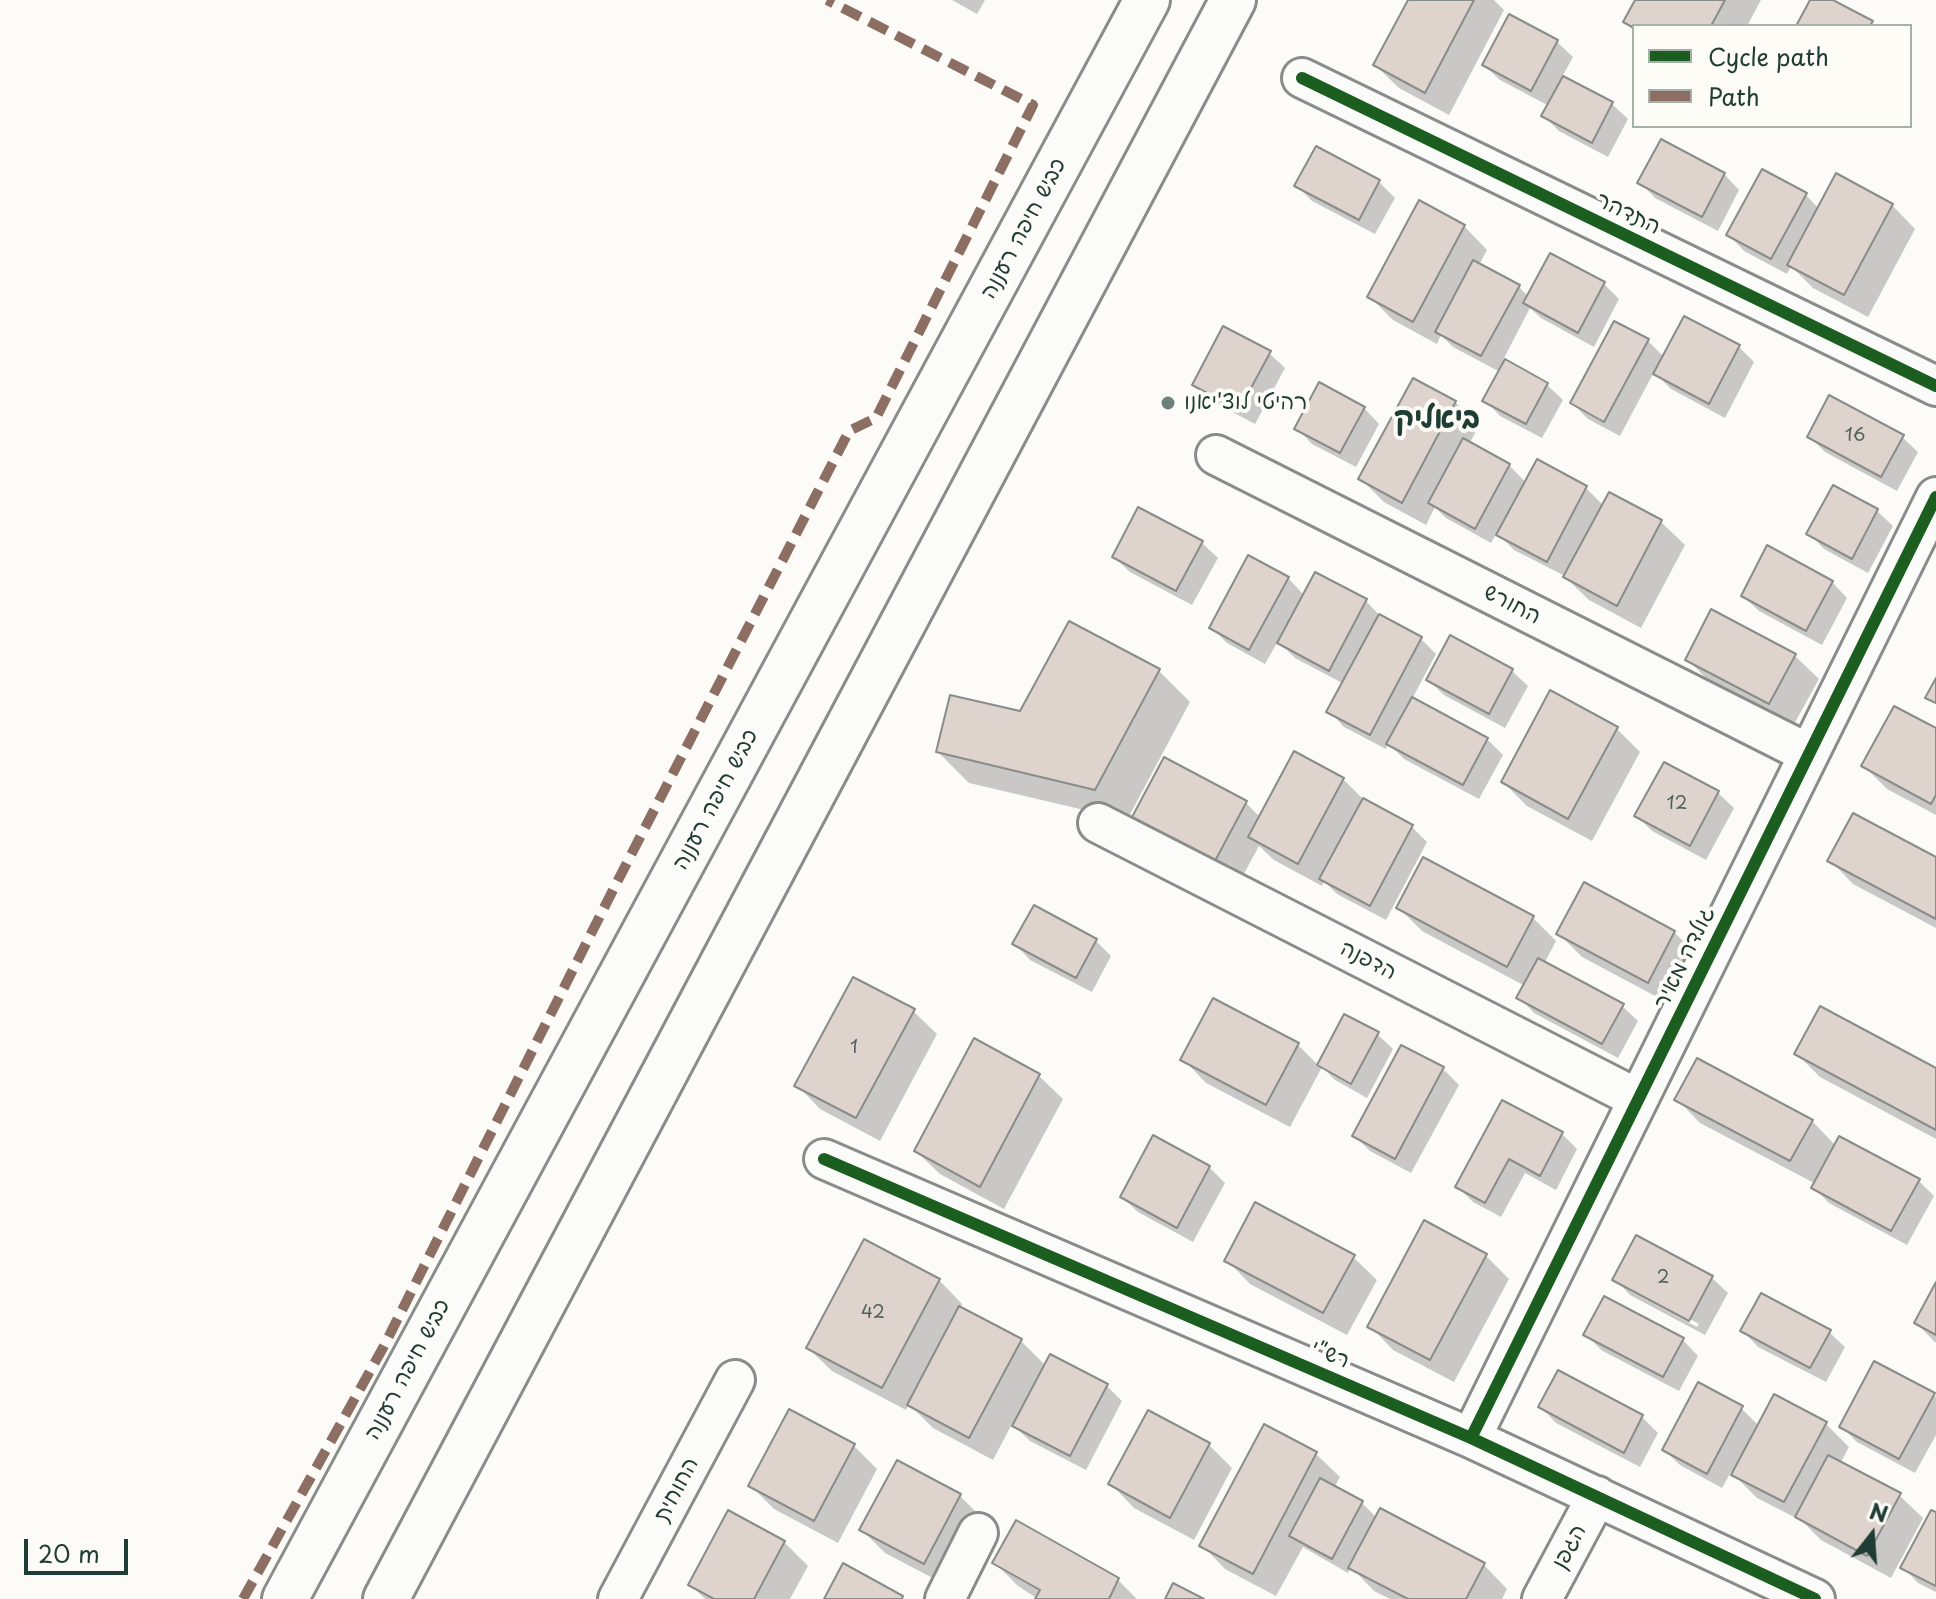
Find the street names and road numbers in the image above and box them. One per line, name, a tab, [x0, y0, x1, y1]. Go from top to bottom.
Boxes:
street label: כביש חיפה רעננה	[976, 154, 1072, 304]
street label: התדהר	[1591, 187, 1665, 241]
street label: החורש	[1479, 579, 1545, 631]
street label: כביש חיפה רעננה	[668, 725, 764, 875]
street label: גולדה מאיר	[1649, 902, 1721, 1014]
street label: הדפנה	[1335, 936, 1401, 986]
street label: כביש חיפה רעננה	[360, 1295, 456, 1445]
street label: רש"י	[1307, 1335, 1353, 1375]
street label: החוחית	[649, 1453, 705, 1527]
street label: הגפן	[1547, 1520, 1593, 1574]

